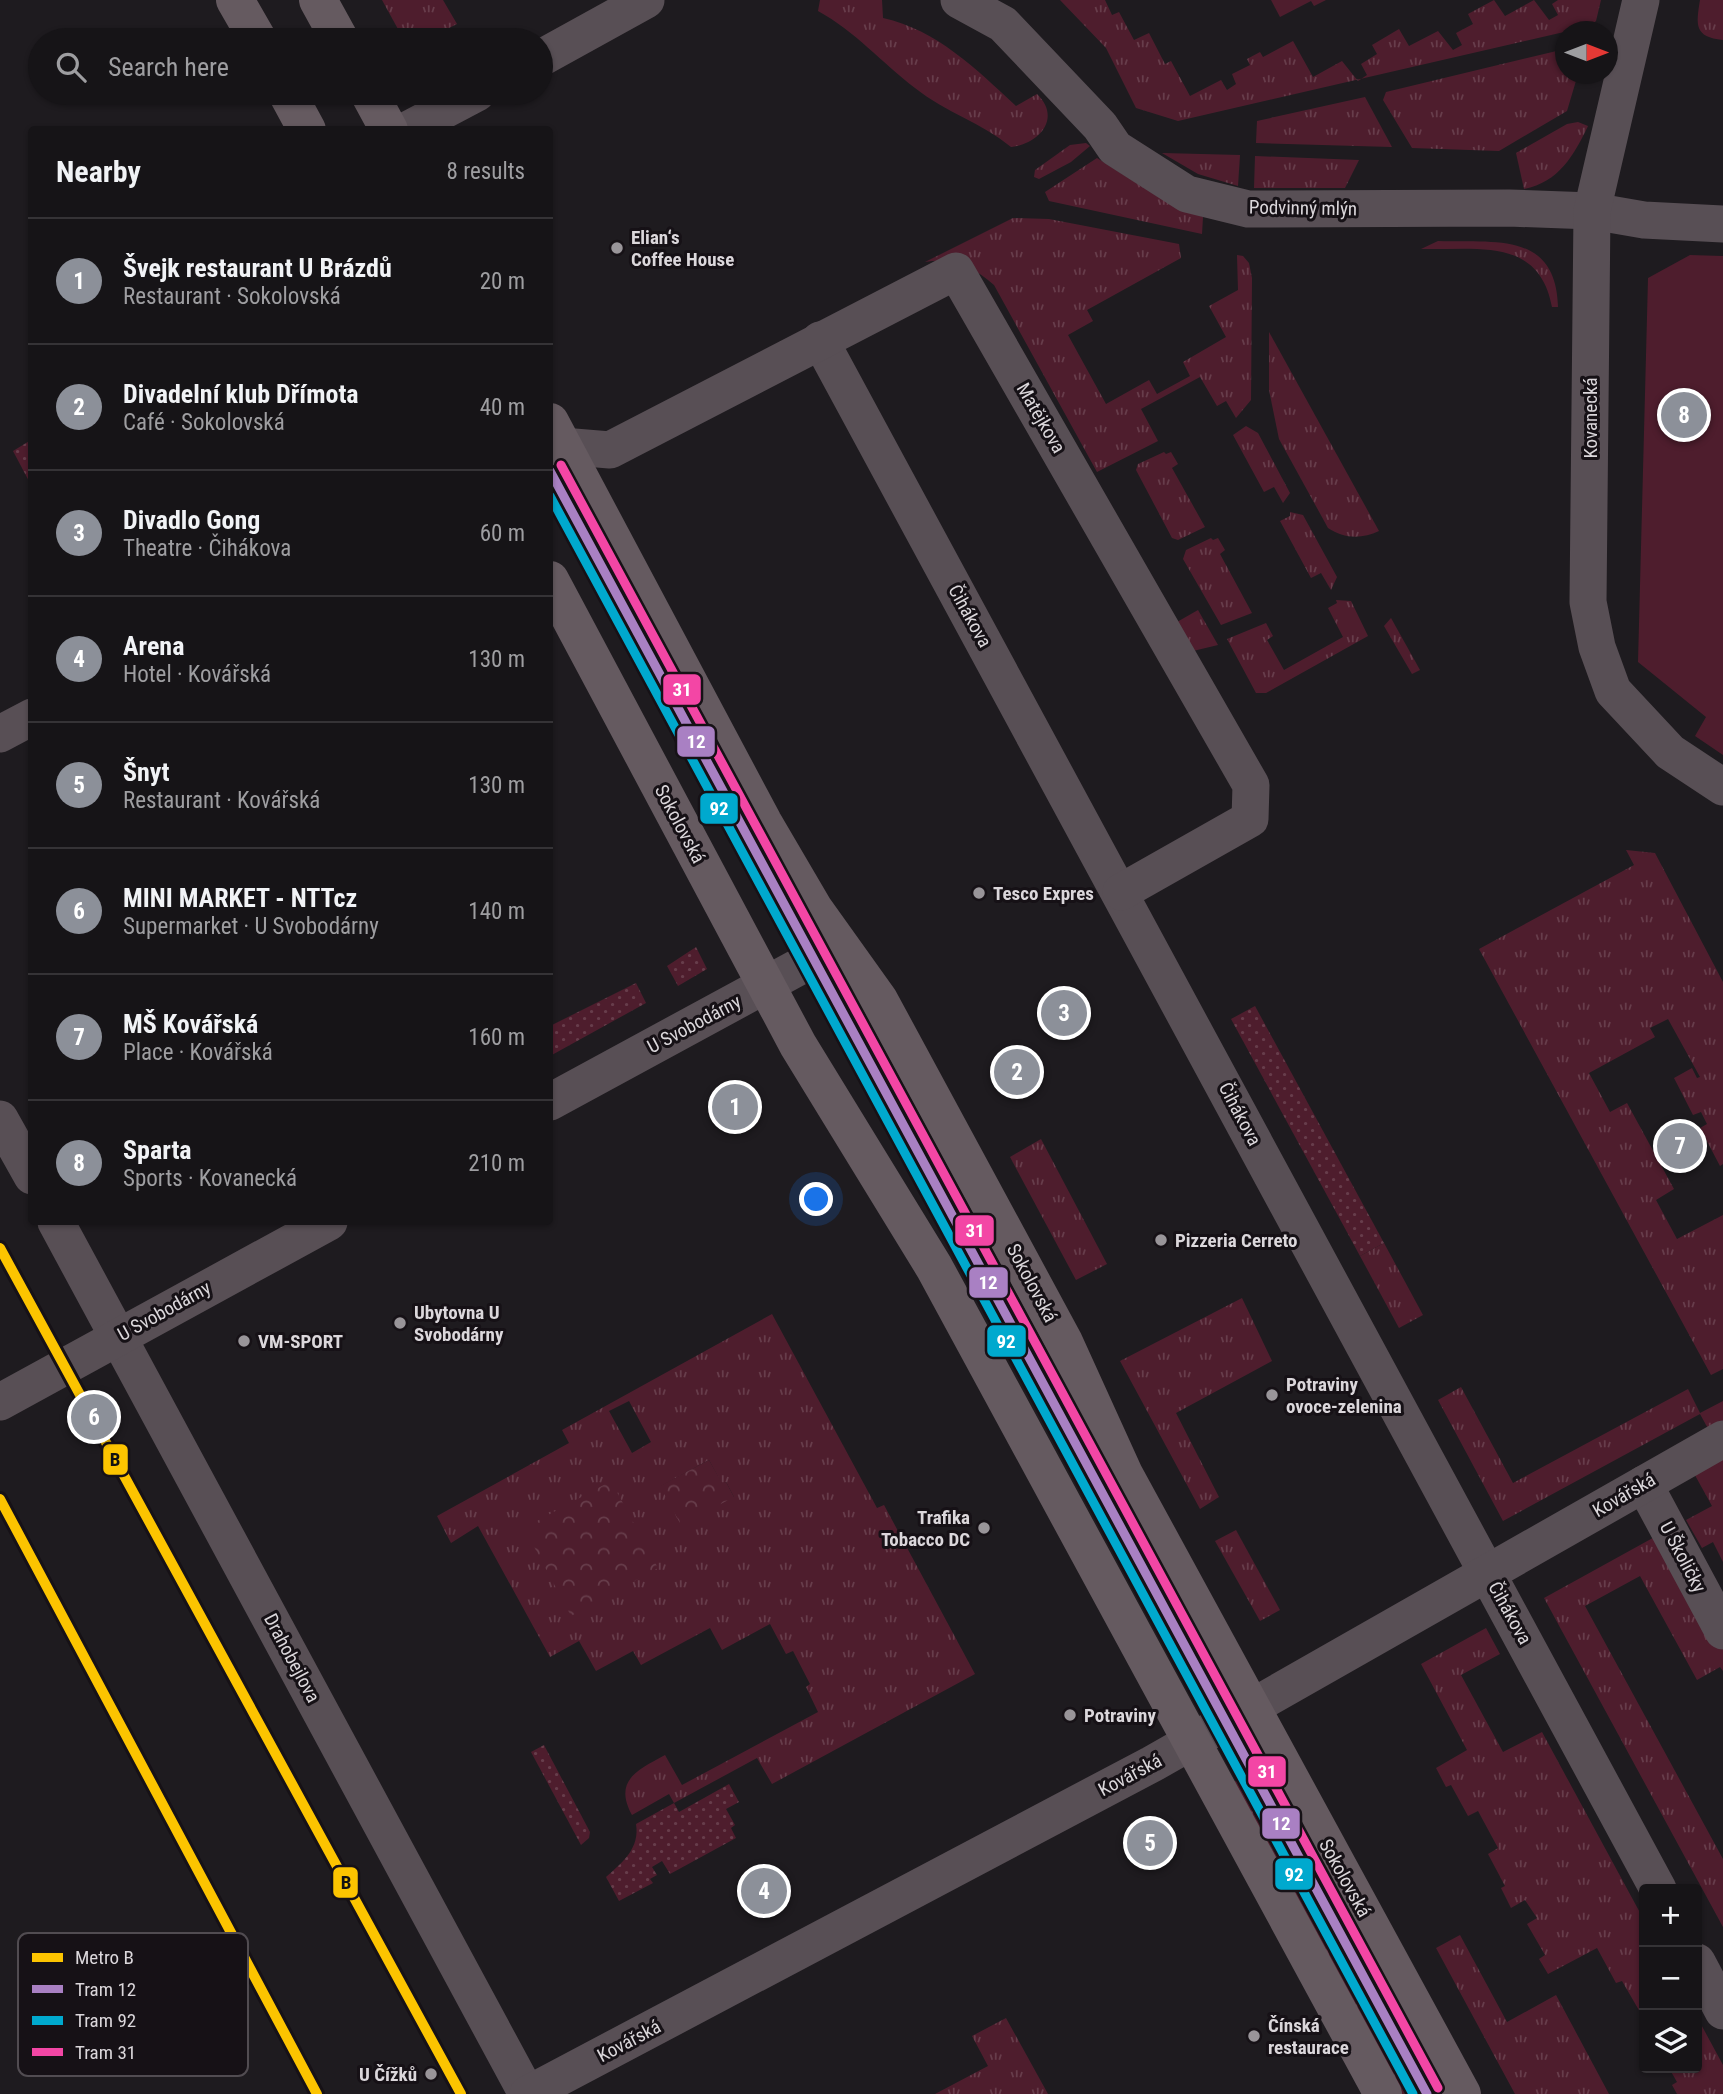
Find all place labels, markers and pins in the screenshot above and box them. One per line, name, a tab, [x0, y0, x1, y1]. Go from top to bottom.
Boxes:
place label: Elian‘s Coffee House	[631, 226, 734, 271]
marker: Elian‘s Coffee House	[609, 240, 625, 256]
pin: 8	[1661, 389, 1707, 441]
place label: Tesco Expres	[993, 882, 1094, 905]
marker: Tesco Expres	[971, 885, 987, 901]
pin: 3	[1041, 987, 1087, 1039]
pin: 2	[994, 1046, 1040, 1098]
pin: 1	[712, 1081, 758, 1133]
pin: 7	[1657, 1120, 1703, 1172]
place label: Pizzeria Cerreto	[1175, 1229, 1298, 1252]
marker: Pizzeria Cerreto	[1153, 1232, 1169, 1248]
place label: Ubytovna U Svobodárny	[414, 1301, 504, 1346]
marker: Ubytovna U Svobodárny	[392, 1315, 408, 1331]
place label: VM-SPORT	[258, 1330, 343, 1353]
marker: VM-SPORT	[236, 1333, 252, 1349]
place label: Potraviny ovoce-zelenina	[1286, 1373, 1402, 1418]
marker: Potraviny ovoce-zelenina	[1264, 1387, 1280, 1403]
pin: 6	[71, 1391, 117, 1443]
place label: Trafika Tobacco DC	[881, 1506, 970, 1551]
marker: Trafika Tobacco DC	[976, 1520, 992, 1536]
place label: Potraviny	[1084, 1704, 1156, 1727]
marker: Potraviny	[1062, 1707, 1078, 1723]
pin: 5	[1127, 1817, 1173, 1869]
pin: 4	[741, 1865, 787, 1917]
place label: Čínská restaurace	[1268, 2014, 1349, 2059]
marker: Čínská restaurace	[1246, 2028, 1262, 2044]
place label: U Čížků	[359, 2063, 417, 2086]
marker: U Čížků	[423, 2066, 439, 2082]

